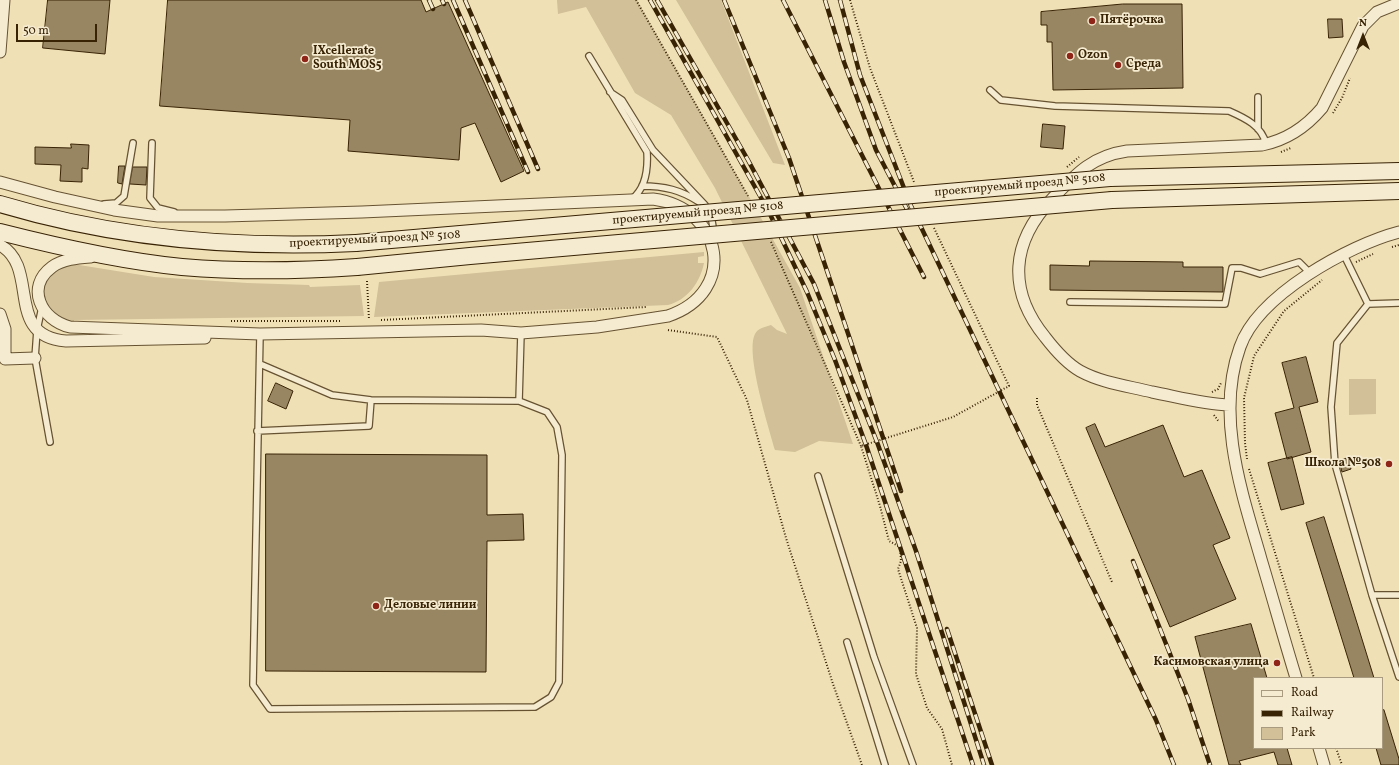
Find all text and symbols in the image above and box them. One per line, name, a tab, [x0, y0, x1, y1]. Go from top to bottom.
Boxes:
place label: Пятёрочка	[1100, 14, 1164, 28]
scale bar	[18, 16, 99, 42]
marker: Пятёрочка	[1087, 16, 1097, 26]
north arrow	[1343, 16, 1383, 56]
text: N	[1359, 16, 1367, 31]
text: 50 m	[23, 23, 49, 39]
place label: IXcellerate South MOS5	[313, 45, 382, 73]
place label: Ozon	[1078, 49, 1108, 63]
marker: Ozon	[1065, 51, 1075, 61]
marker: IXcellerate South MOS5	[300, 54, 310, 64]
place label: Среда	[1126, 58, 1161, 72]
marker: Среда	[1113, 60, 1123, 70]
street label: проектируемый проезд № 5108	[934, 171, 1106, 201]
street label: проектируемый проезд № 5108	[612, 199, 784, 229]
street label: проектируемый проезд № 5108	[289, 228, 461, 252]
place label: Школа №508	[1305, 457, 1381, 471]
marker: Школа №508	[1384, 459, 1394, 469]
place label: Деловые линии	[384, 599, 476, 613]
marker: Деловые линии	[371, 601, 381, 611]
place label: Касимовская улица	[1153, 656, 1269, 670]
marker: Касимовская улица	[1272, 658, 1282, 668]
legend	[1253, 677, 1383, 749]
text: Road	[1291, 685, 1318, 701]
text: Railway	[1291, 705, 1334, 721]
text: Park	[1291, 725, 1316, 741]

